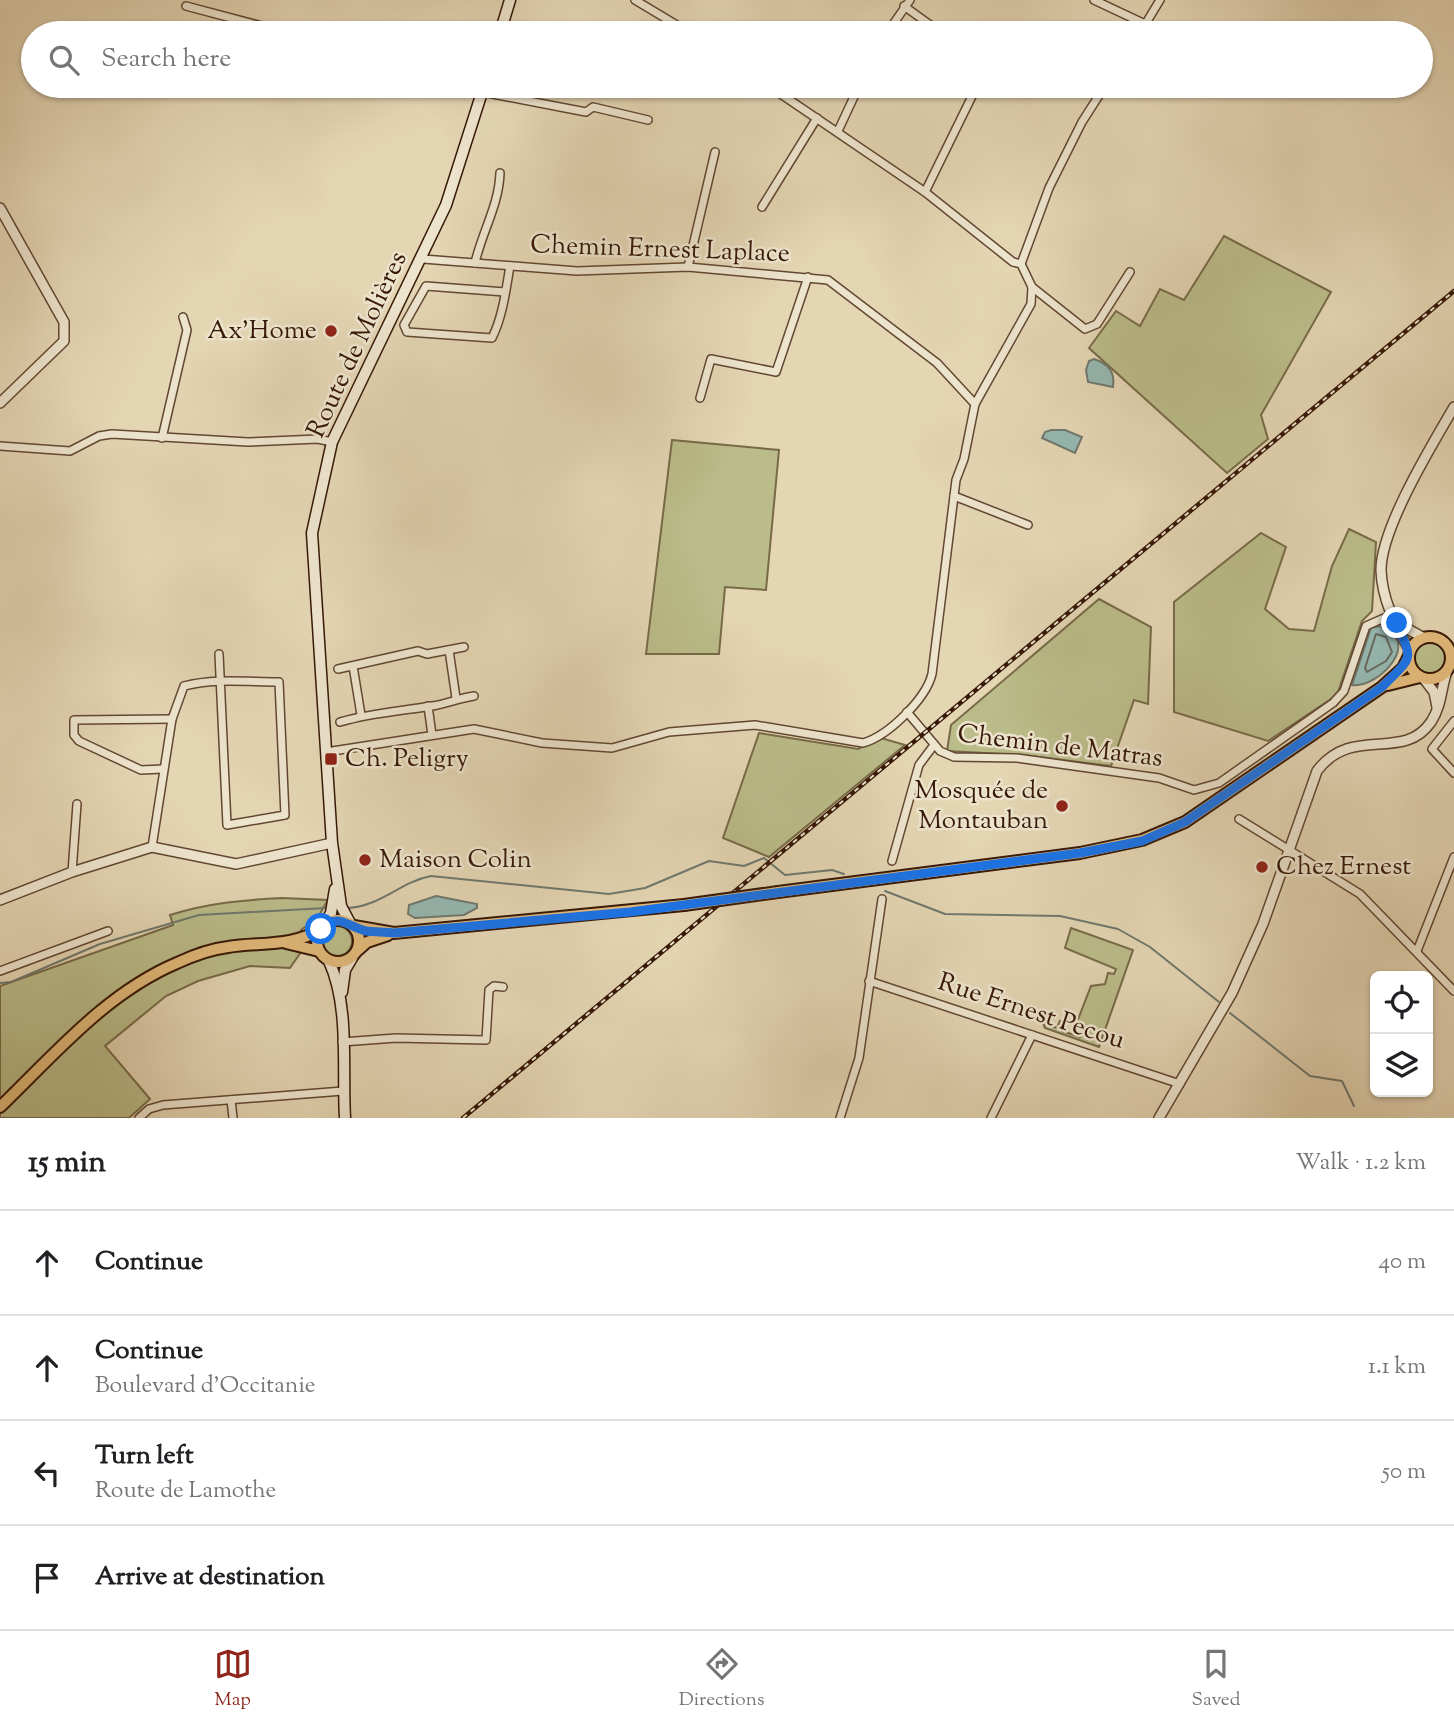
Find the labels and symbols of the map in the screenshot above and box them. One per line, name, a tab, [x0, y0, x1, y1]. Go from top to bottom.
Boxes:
street label: Chemin Ernest Laplace	[530, 227, 790, 273]
street label: Route de Molières	[299, 246, 417, 444]
place label: Ax'Home	[207, 313, 317, 350]
marker: Ax'Home	[323, 323, 339, 339]
route end	[1381, 607, 1412, 638]
street label: Chemin de Matras	[955, 716, 1165, 778]
place label: Ch. Peligry	[345, 741, 469, 778]
marker: Ch. Peligry	[323, 751, 339, 767]
place label: Mosquée de Montauban	[914, 773, 1048, 840]
marker: Mosquée de Montauban	[1054, 798, 1070, 814]
place label: Maison Colin	[379, 842, 532, 879]
place label: Chez Ernest	[1276, 849, 1411, 886]
marker: Maison Colin	[357, 852, 373, 868]
marker: Chez Ernest	[1254, 859, 1270, 875]
route start	[305, 913, 336, 944]
street label: Rue Ernest Pecou	[933, 964, 1129, 1060]

